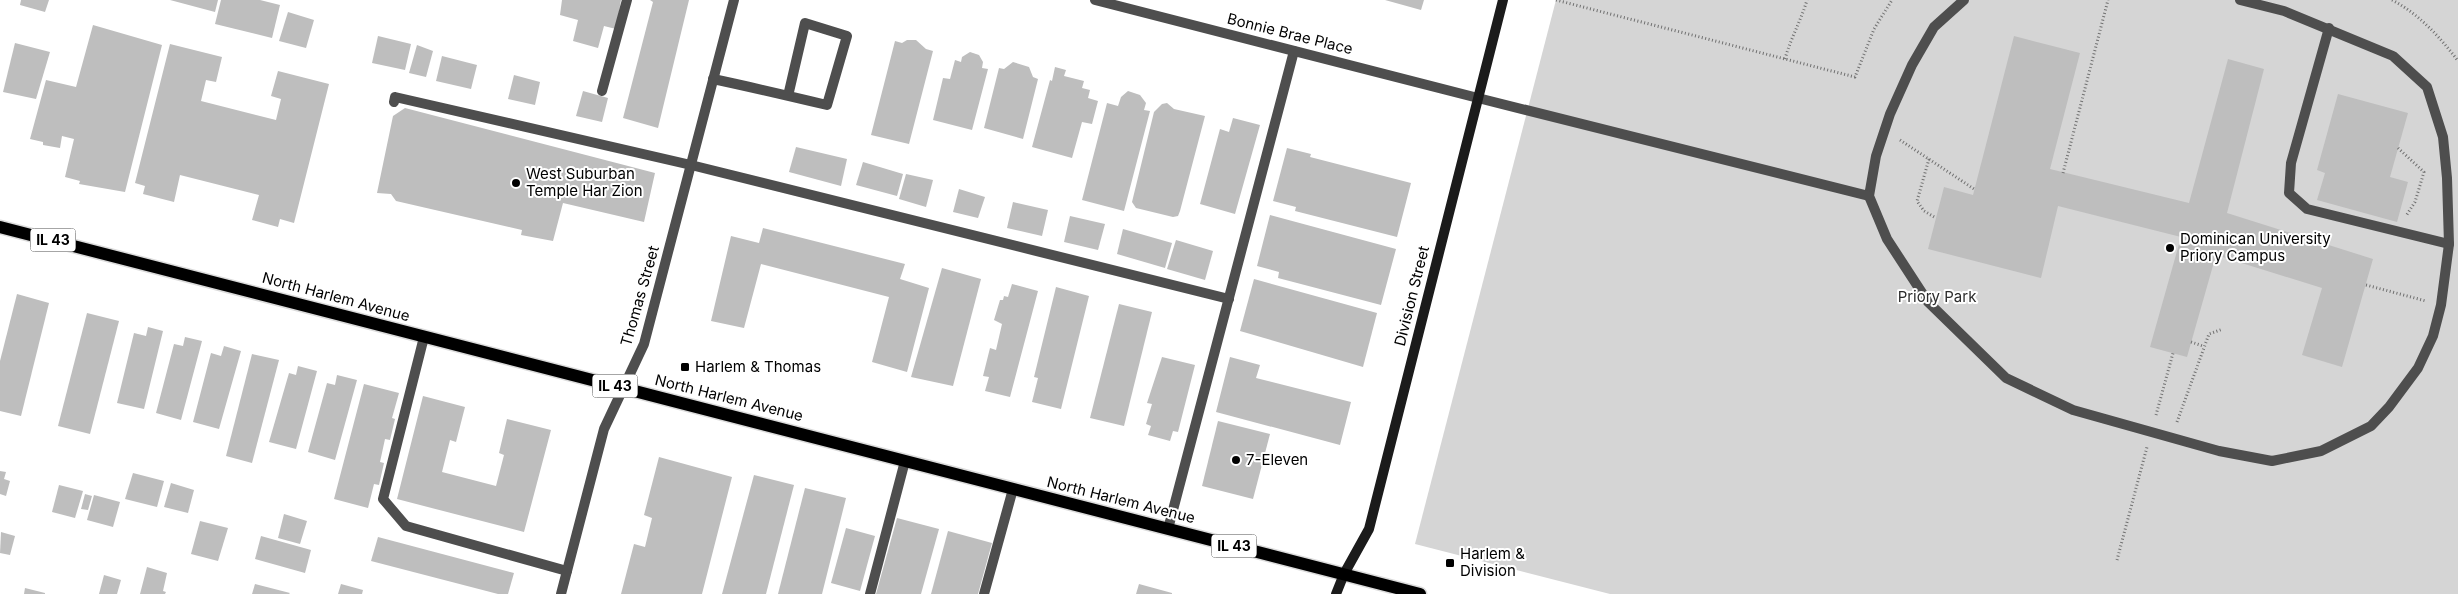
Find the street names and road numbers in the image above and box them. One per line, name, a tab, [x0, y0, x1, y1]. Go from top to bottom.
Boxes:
street label: Bonnie Brae Place	[1225, 9, 1355, 58]
road number: IL 43	[30, 228, 76, 252]
street label: Thomas Street	[616, 243, 663, 348]
street label: Division Street	[1390, 244, 1433, 348]
street label: North Harlem Avenue	[260, 268, 412, 325]
street label: North Harlem Avenue	[653, 370, 805, 425]
road number: IL 43	[592, 374, 638, 398]
street label: North Harlem Avenue	[1045, 472, 1197, 527]
road number: IL 43	[1212, 534, 1256, 558]

